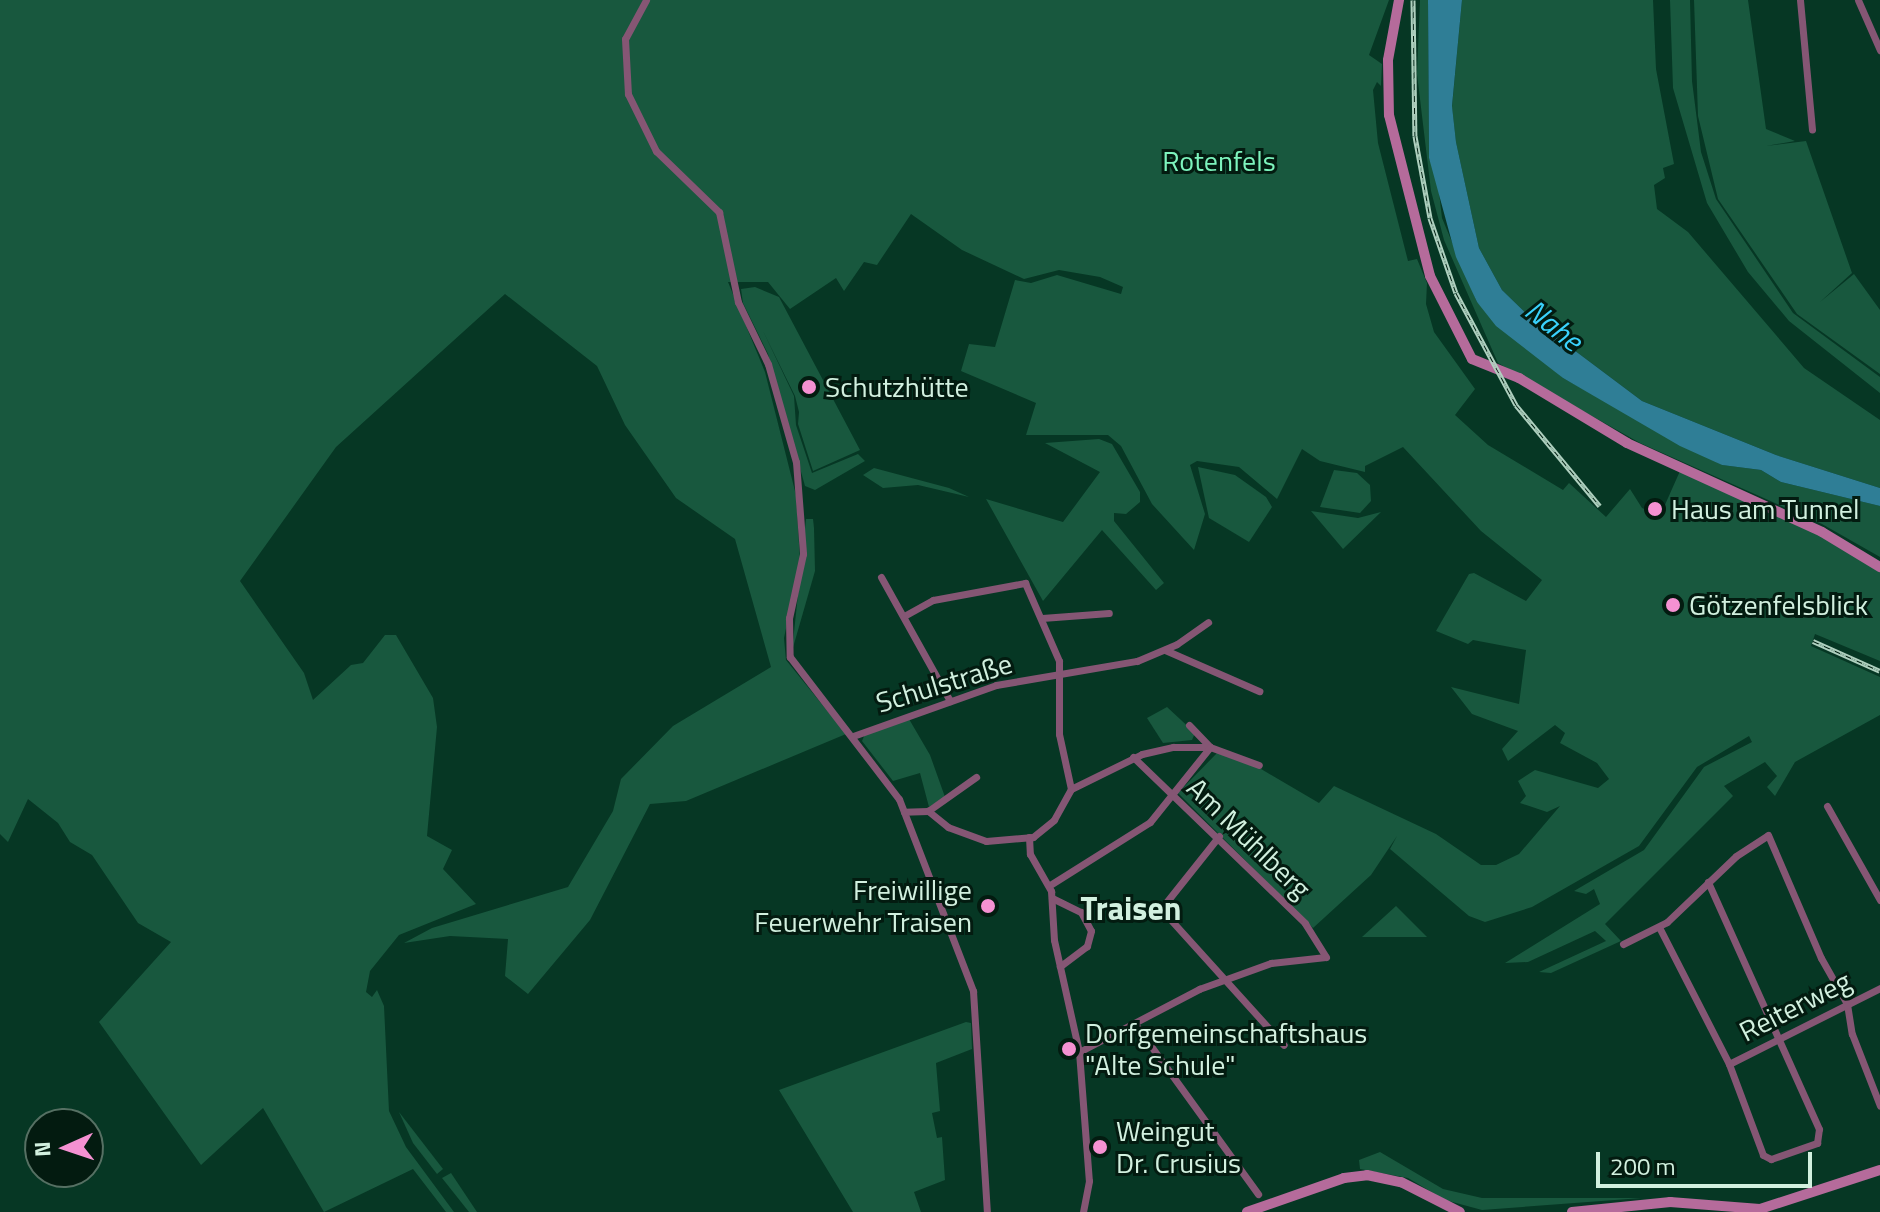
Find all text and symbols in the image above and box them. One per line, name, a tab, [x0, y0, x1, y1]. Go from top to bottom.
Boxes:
park label: Rotenfels	[1162, 144, 1276, 178]
water label: Nahe	[1518, 292, 1590, 358]
place label: Schutzhütte	[825, 370, 969, 404]
marker: Schutzhütte	[800, 378, 818, 396]
place label: Haus am Tunnel	[1671, 492, 1859, 526]
marker: Haus am Tunnel	[1646, 500, 1664, 518]
place label: Götzenfelsblick	[1689, 588, 1868, 622]
marker: Götzenfelsblick	[1664, 596, 1682, 614]
street label: Schulstraße	[872, 646, 1016, 720]
street label: Am Mühlberg	[1180, 771, 1318, 905]
place label: Freiwillige Feuerwehr Traisen	[754, 873, 972, 939]
district label: Traisen	[1081, 889, 1181, 927]
marker: Freiwillige Feuerwehr Traisen	[979, 897, 997, 915]
street label: Reiterweg	[1734, 964, 1856, 1048]
place label: Dorfgemeinschaftshaus "Alte Schule"	[1085, 1016, 1367, 1082]
marker: Dorfgemeinschaftshaus "Alte Schule"	[1060, 1040, 1078, 1058]
north arrow	[24, 1108, 104, 1188]
place label: Weingut Dr. Crusius	[1116, 1114, 1241, 1180]
scale bar	[1600, 1136, 1816, 1186]
marker: Weingut Dr. Crusius	[1091, 1138, 1109, 1156]
text: N	[25, 1141, 59, 1158]
text: 200 m	[1610, 1148, 1676, 1184]

